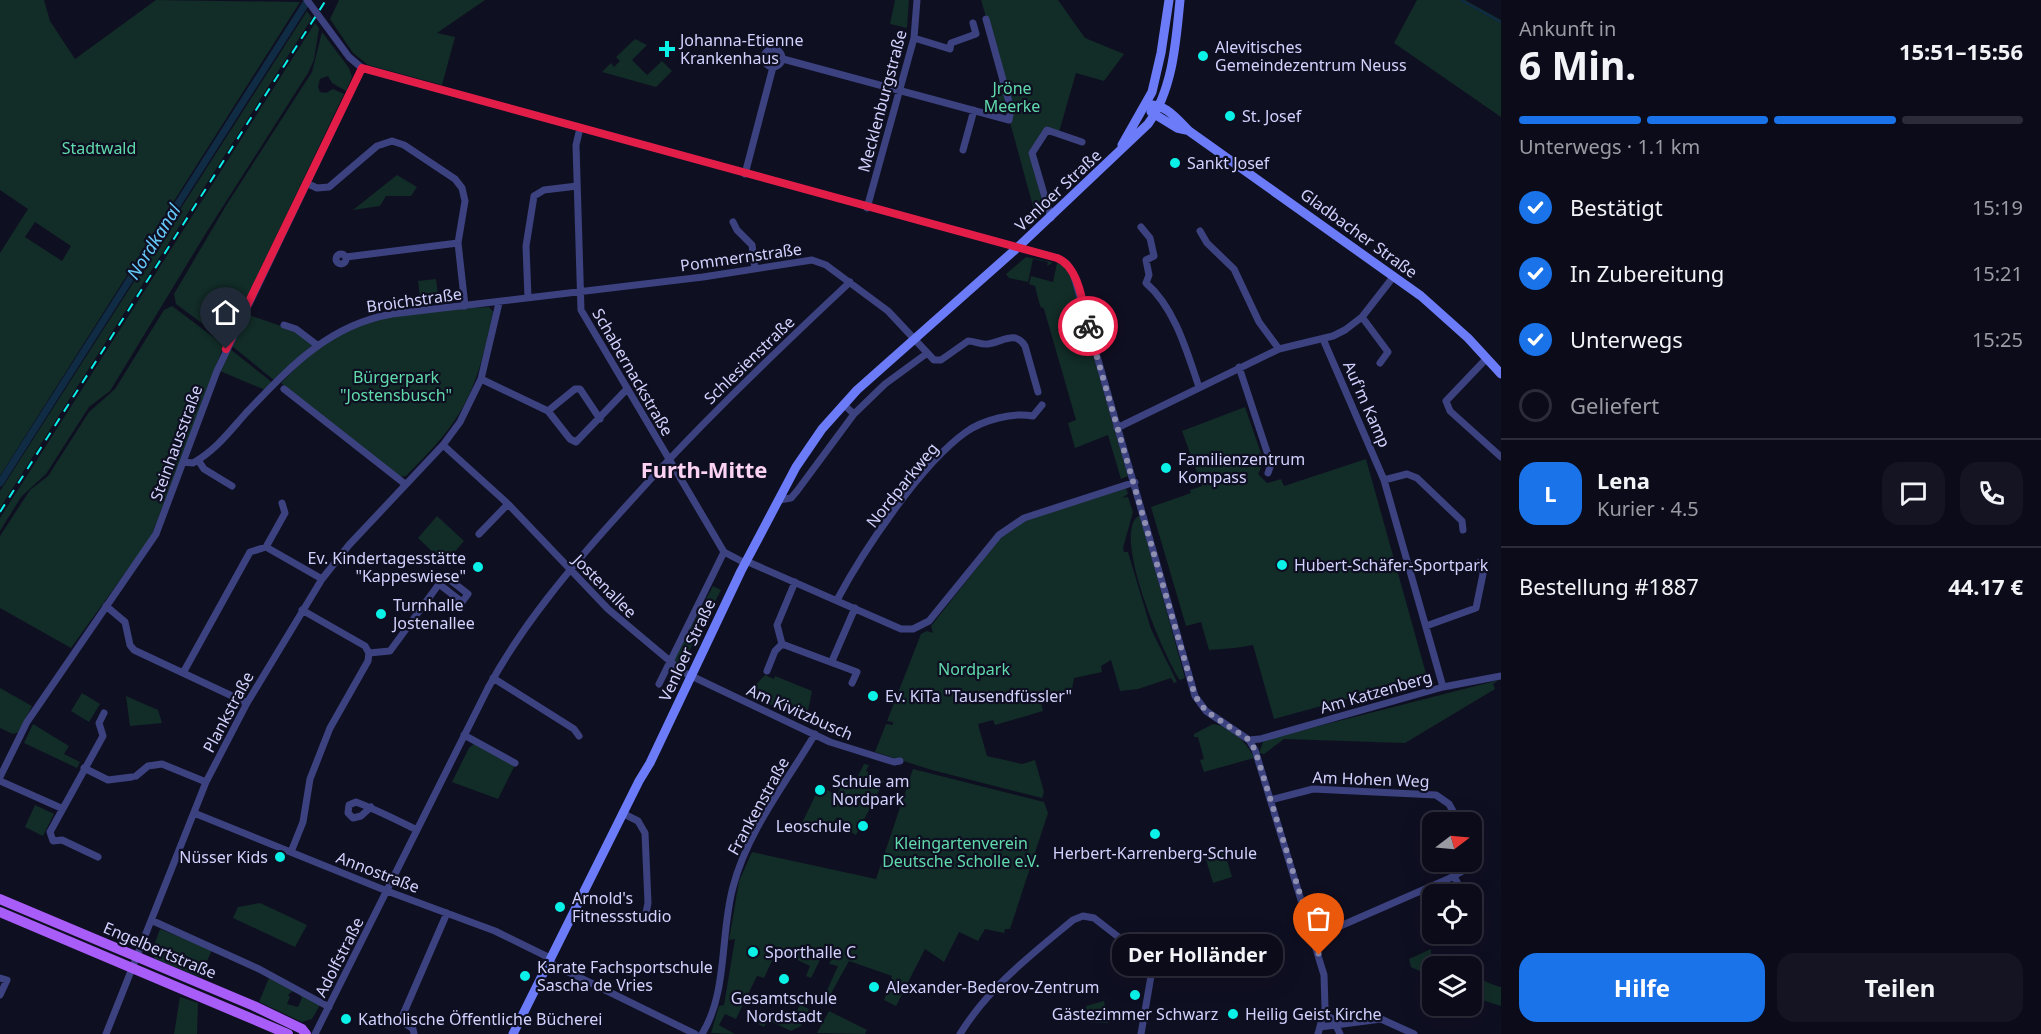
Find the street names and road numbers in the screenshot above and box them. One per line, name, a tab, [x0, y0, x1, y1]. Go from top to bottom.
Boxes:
street label: Mecklenburgstraße	[852, 27, 912, 175]
street label: Venloer Straße	[1010, 144, 1106, 236]
street label: Gladbacher Straße	[1296, 183, 1422, 283]
street label: Pommernstraße	[679, 238, 803, 276]
street label: Broichstraße	[365, 282, 463, 318]
street label: Schabernackstraße	[588, 304, 678, 440]
street label: Schlesienstraße	[699, 311, 799, 409]
street label: Auf'm Kamp	[1338, 357, 1396, 451]
street label: Steinhausstraße	[145, 382, 207, 504]
street label: Nordparkweg	[861, 438, 943, 532]
street label: Jostenallee	[567, 548, 642, 623]
street label: Venloer Straße	[654, 595, 720, 705]
street label: Am Katzenberg	[1317, 665, 1435, 719]
street label: Plankstraße	[197, 668, 259, 756]
street label: Am Kivitzbusch	[744, 679, 856, 745]
street label: Frankenstraße	[722, 753, 794, 859]
street label: Am Hohen Weg	[1312, 766, 1430, 792]
street label: Annostraße	[333, 846, 423, 898]
street label: Adolfstraße	[309, 913, 369, 1001]
street label: Engelbertstraße	[100, 916, 220, 984]

